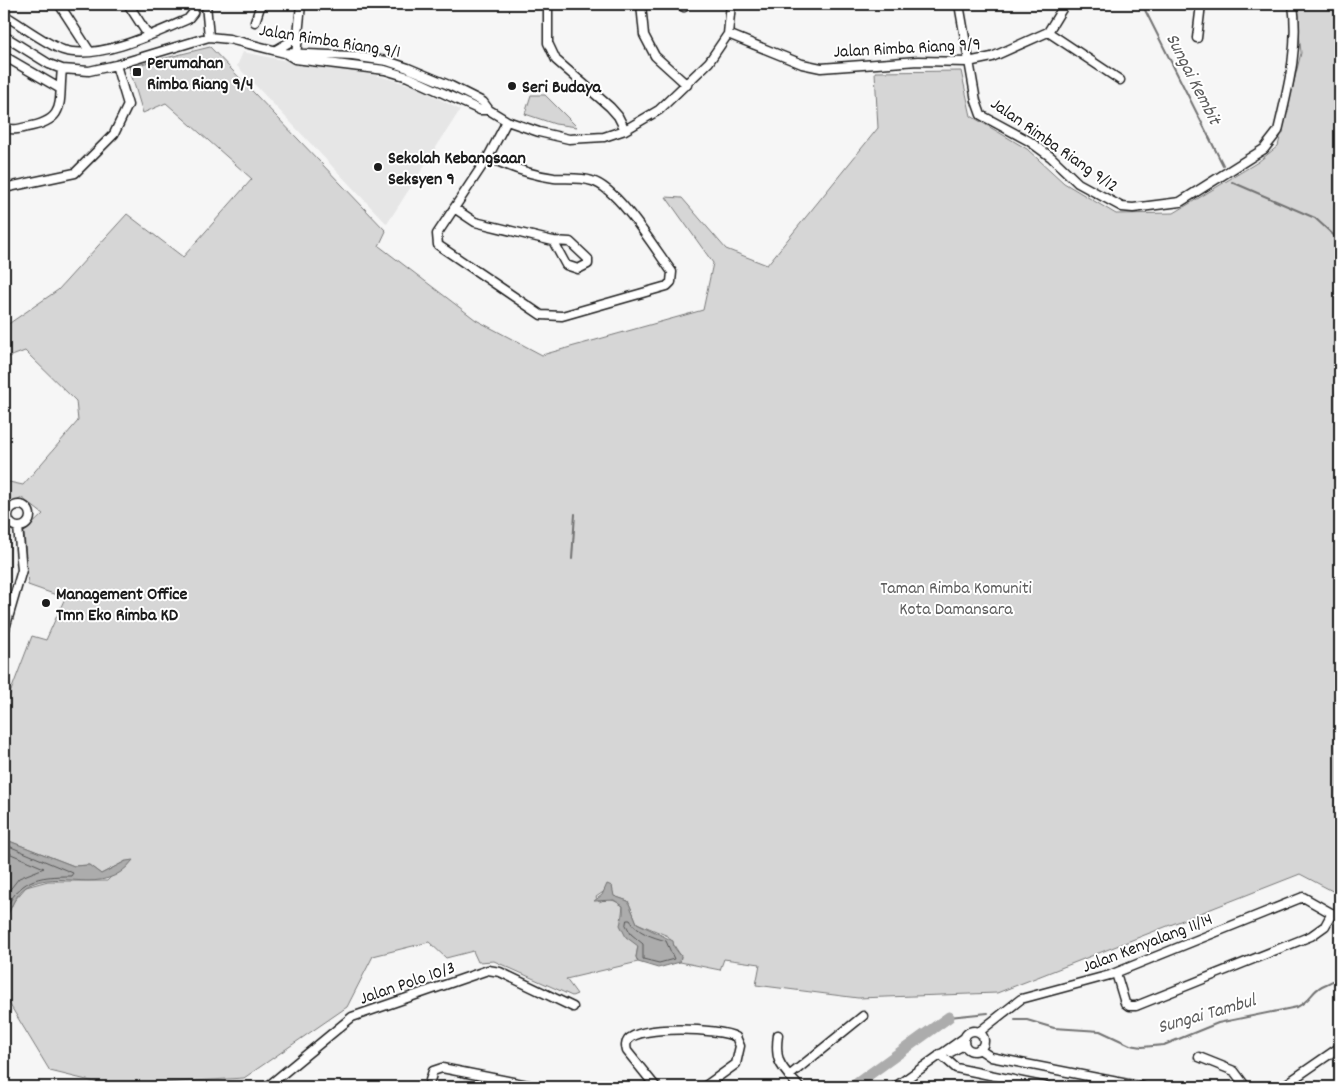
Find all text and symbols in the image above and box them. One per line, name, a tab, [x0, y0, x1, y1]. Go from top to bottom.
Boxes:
street label: Jalan Rimba Riang 9/1	[257, 19, 402, 66]
water label: Sungai Kembit	[1157, 29, 1227, 132]
street label: Jalan Rimba Riang 9/9	[833, 33, 981, 66]
place label: Perumahan Rimba Riang 9/4	[147, 52, 253, 98]
marker: Perumahan Rimba Riang 9/4	[131, 66, 143, 78]
place label: Seri Budaya	[522, 76, 601, 101]
marker: Seri Budaya	[506, 80, 518, 92]
street label: Jalan Rimba Riang 9/12	[985, 93, 1123, 200]
place label: Sekolah Kebangsaan Seksyen 9	[388, 147, 526, 193]
marker: Sekolah Kebangsaan Seksyen 9	[372, 161, 384, 173]
park label: Taman Rimba Komuniti Kota Damansara	[880, 577, 1032, 623]
place label: Management Office Tmn Eko Rimba KD	[56, 583, 187, 629]
marker: Management Office Tmn Eko Rimba KD	[40, 597, 52, 609]
street label: Jalan Kenyalang 11/14	[1079, 908, 1217, 981]
street label: Jalan Polo 10/3	[357, 956, 459, 1012]
water label: Sungai Tambul	[1155, 988, 1261, 1042]

